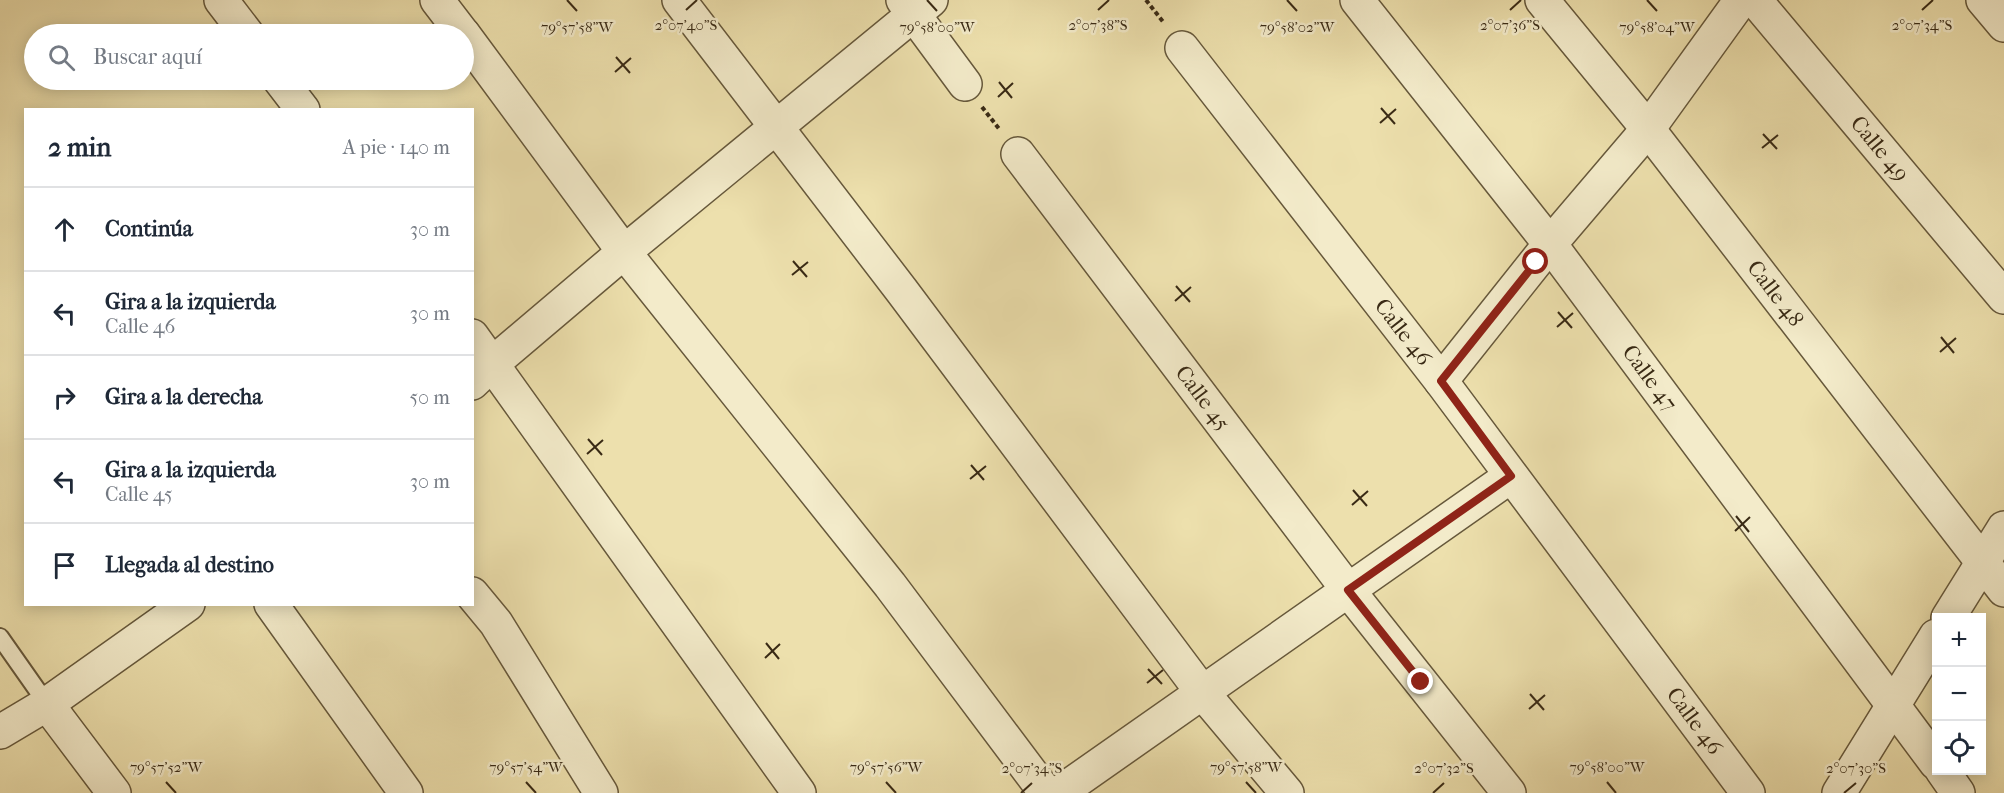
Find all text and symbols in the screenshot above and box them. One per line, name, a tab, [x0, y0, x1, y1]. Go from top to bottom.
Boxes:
text: 2°07'40"S	[655, 16, 718, 34]
text: 2°07'38"S	[1068, 16, 1128, 34]
text: 2°07'36"S	[1480, 16, 1540, 34]
text: 2°07'34"S	[1892, 16, 1952, 34]
text: 79°57'58"W	[541, 18, 614, 36]
text: 79°58'00"W	[900, 18, 976, 36]
text: 79°58'02"W	[1260, 18, 1335, 36]
text: 79°58'04"W	[1619, 18, 1696, 36]
search box	[24, 24, 474, 90]
icon: search	[45, 41, 78, 74]
text: Buscar aquí	[93, 44, 202, 70]
street label: Calle 49	[1845, 111, 1914, 187]
text: 2 min	[48, 132, 111, 163]
text: A pie · 140 m	[343, 136, 450, 159]
icon: ahead	[48, 213, 81, 246]
text: Continúa	[105, 216, 193, 242]
text: 30 m	[410, 218, 450, 241]
route start	[1522, 248, 1548, 274]
street label: Calle 48	[1741, 255, 1809, 332]
text: Gira a la izquierda	[105, 289, 276, 315]
street label: Calle 46	[1369, 294, 1437, 371]
icon: left	[48, 297, 81, 330]
text: 30 m	[410, 302, 450, 325]
text: Calle 46	[105, 315, 175, 338]
street label: Calle 47	[1617, 340, 1683, 416]
street label: Calle 45	[1170, 360, 1236, 436]
icon: right	[48, 381, 81, 414]
text: Gira a la derecha	[105, 384, 262, 410]
text: 50 m	[409, 386, 450, 409]
text: Gira a la izquierda	[105, 457, 276, 483]
icon: left	[48, 465, 81, 498]
text: 30 m	[410, 470, 450, 493]
text: Calle 45	[105, 483, 173, 506]
icon: arrive	[48, 549, 81, 582]
text: Llegada al destino	[105, 552, 274, 578]
map controls	[1932, 613, 1986, 775]
button: +	[1932, 613, 1986, 667]
button: −	[1932, 667, 1986, 721]
route end	[1407, 668, 1433, 694]
street label: Calle 46	[1661, 682, 1728, 760]
button: locate	[1932, 721, 1986, 775]
text: 79°57'52"W	[130, 758, 203, 776]
text: 79°57'54"W	[489, 758, 564, 776]
text: 79°57'56"W	[850, 758, 924, 776]
text: 79°57'58"W	[1210, 758, 1283, 776]
text: 79°58'00"W	[1570, 758, 1646, 776]
text: 2°07'34"S	[1002, 759, 1062, 777]
text: 2°07'32"S	[1414, 759, 1474, 777]
text: 2°07'30"S	[1826, 759, 1886, 777]

